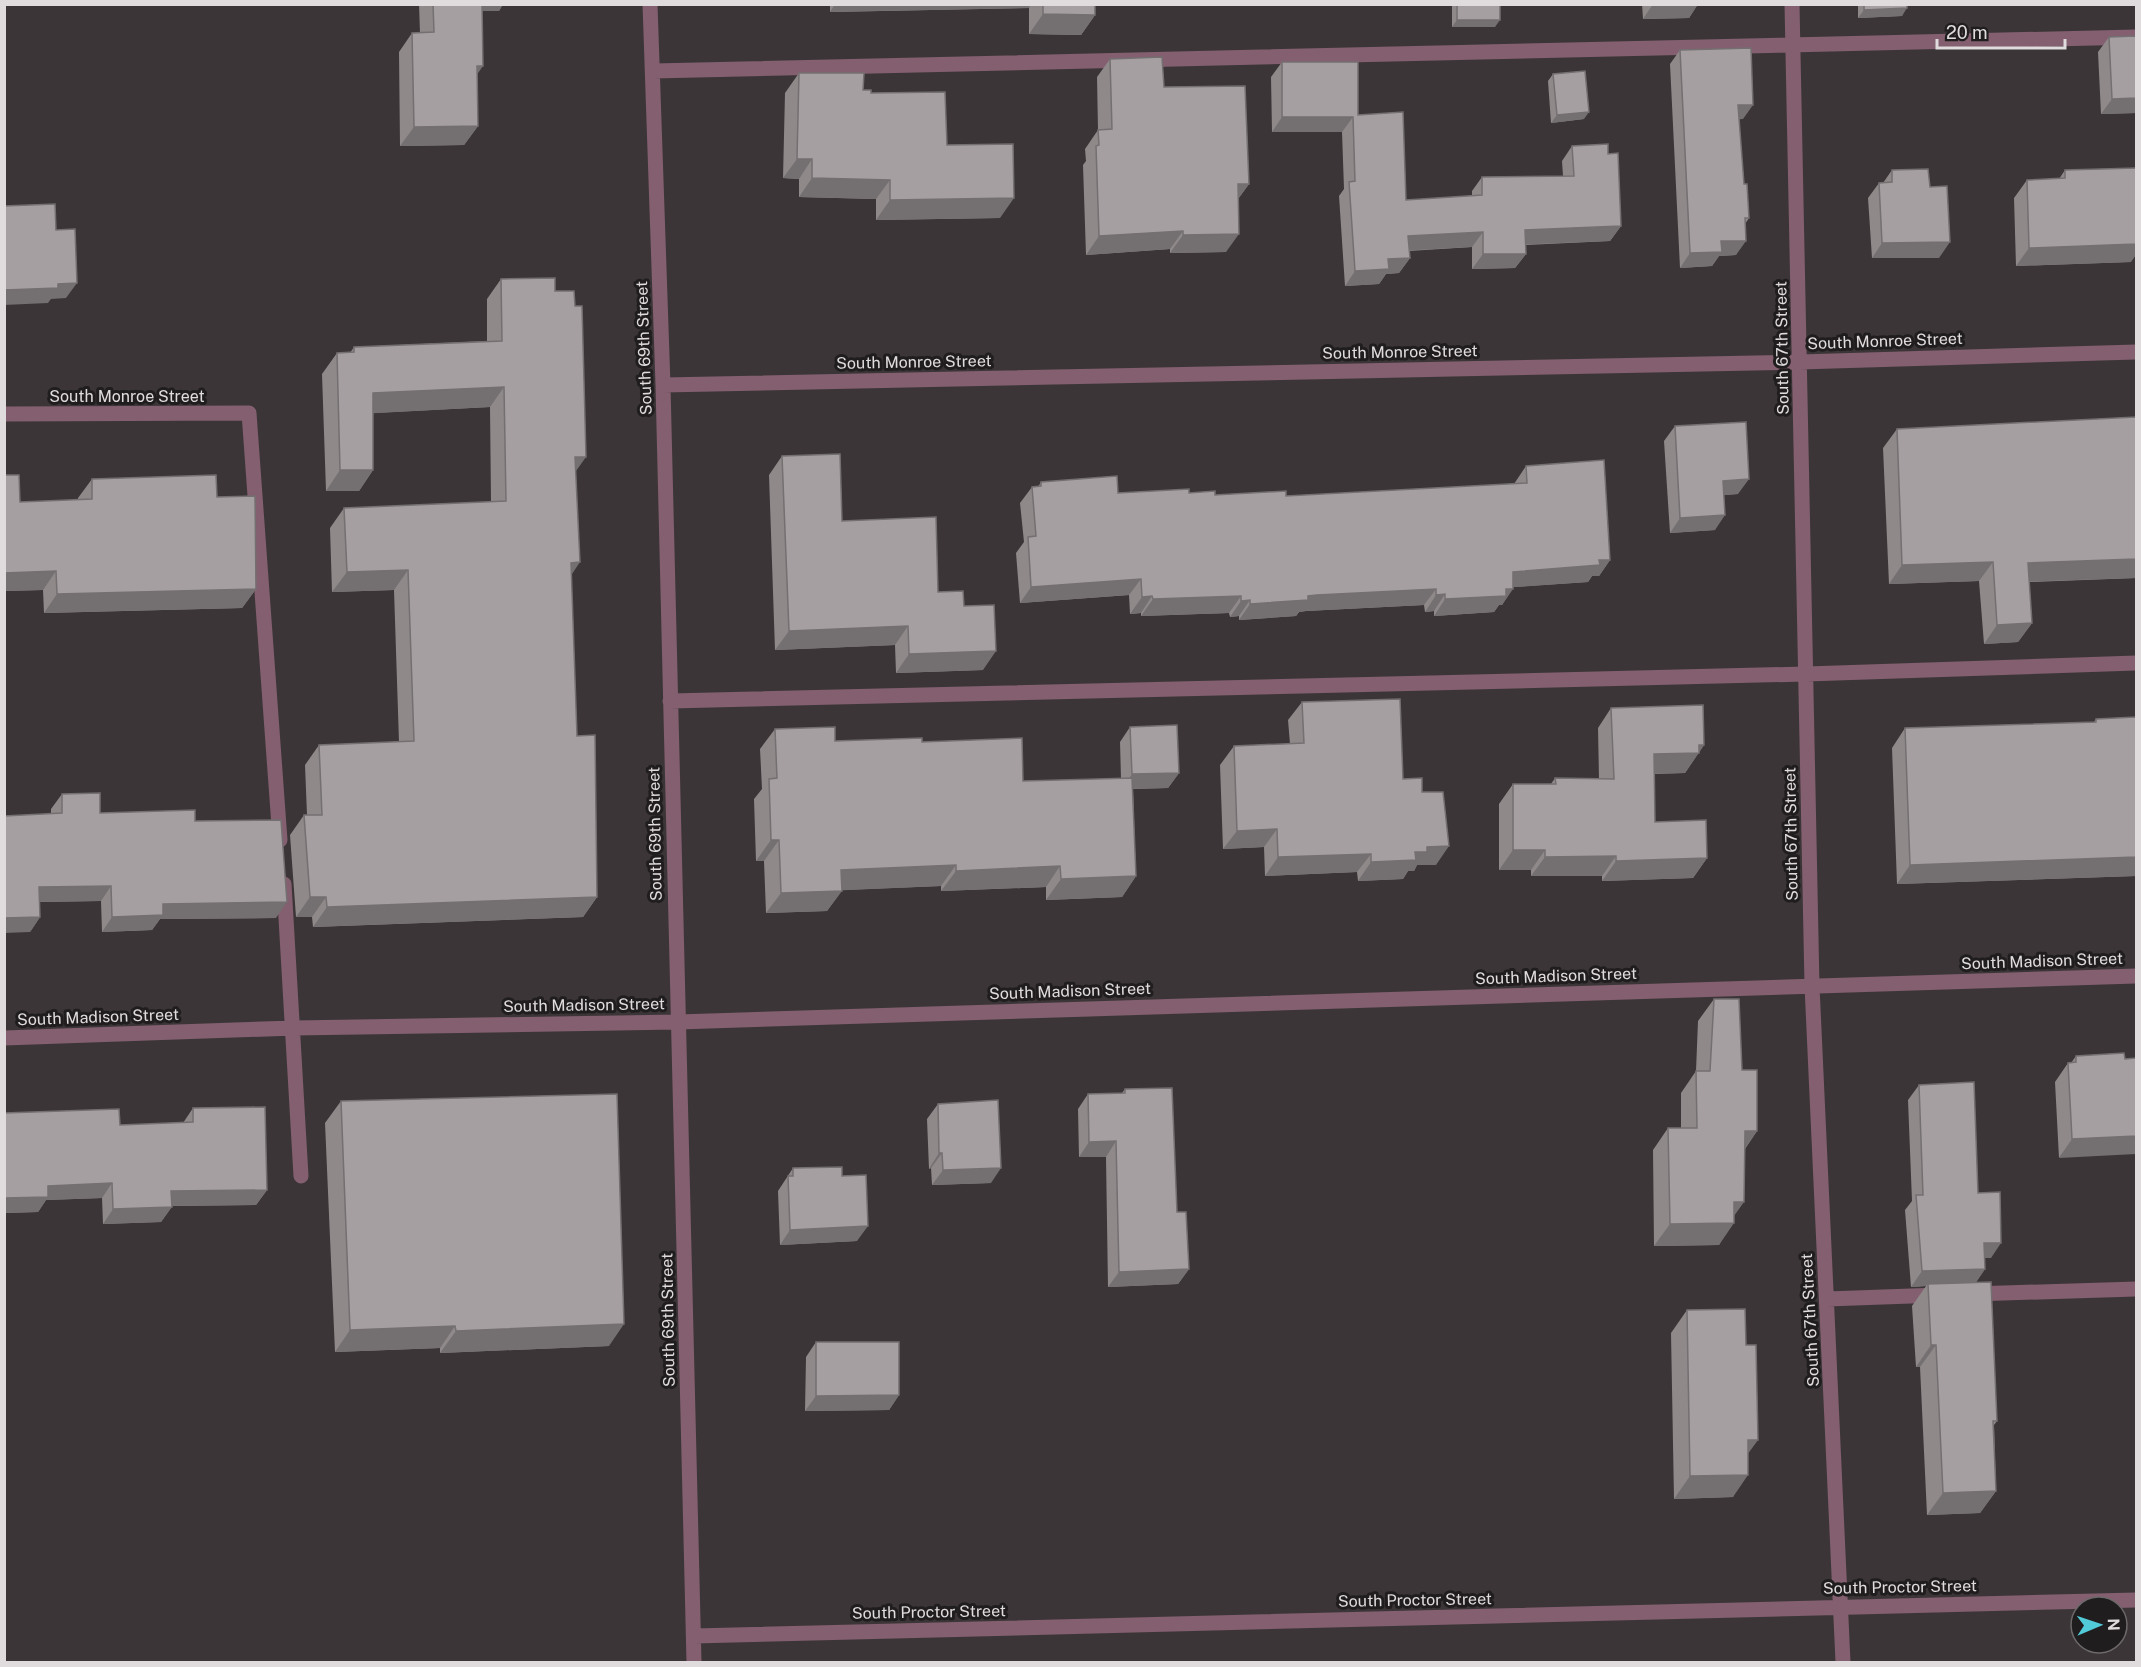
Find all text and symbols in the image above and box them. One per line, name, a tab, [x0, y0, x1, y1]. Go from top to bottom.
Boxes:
scale bar	[1937, 12, 2064, 50]
text: 20 m	[1946, 22, 1988, 43]
street label: South 69th Street	[632, 281, 656, 415]
street label: South 67th Street	[1771, 281, 1793, 415]
street label: South Monroe Street	[1807, 329, 1963, 353]
street label: South Monroe Street	[1322, 341, 1478, 363]
street label: South Monroe Street	[836, 351, 992, 373]
street label: South Monroe Street	[49, 387, 205, 406]
street label: South 69th Street	[644, 767, 666, 901]
street label: South 67th Street	[1780, 767, 1802, 901]
street label: South Madison Street	[1961, 949, 2123, 973]
street label: South Madison Street	[1475, 964, 1637, 988]
street label: South Madison Street	[989, 979, 1151, 1003]
street label: South Madison Street	[503, 994, 665, 1016]
street label: South Madison Street	[17, 1005, 179, 1029]
street label: South 69th Street	[657, 1253, 679, 1387]
street label: South 67th Street	[1797, 1253, 1823, 1387]
street label: South Proctor Street	[1823, 1576, 1977, 1598]
street label: South Proctor Street	[1338, 1589, 1492, 1611]
north arrow	[2069, 1595, 2129, 1655]
street label: South Proctor Street	[852, 1601, 1006, 1623]
text: N	[2104, 1618, 2123, 1631]

